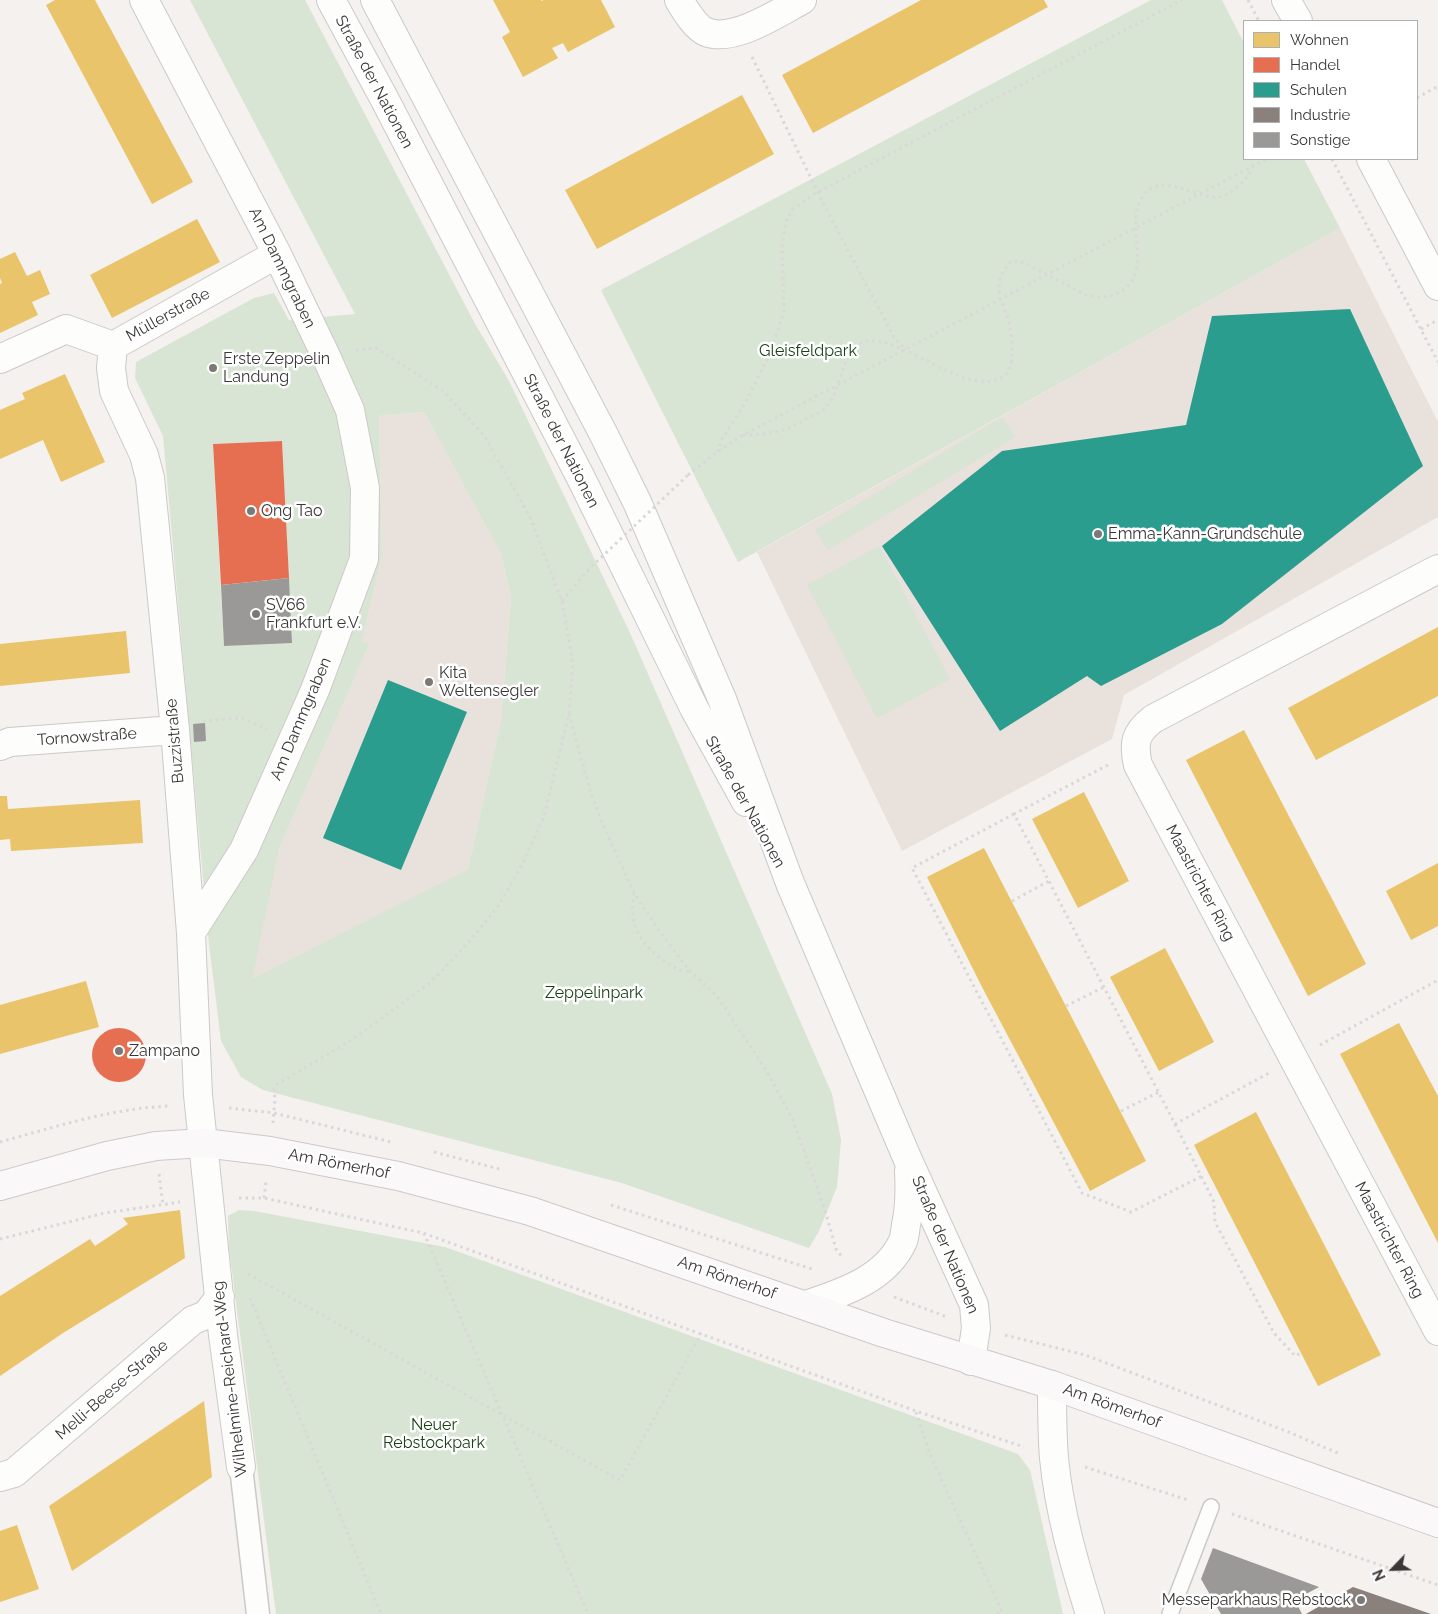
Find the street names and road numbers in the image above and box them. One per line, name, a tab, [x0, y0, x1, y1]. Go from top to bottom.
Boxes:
street label: Straße der Nationen	[331, 12, 417, 152]
street label: Am Dammgraben	[244, 205, 320, 331]
street label: Müllerstraße	[123, 284, 213, 346]
street label: Straße der Nationen	[519, 371, 603, 511]
street label: Am Dammgraben	[266, 655, 336, 783]
street label: Buzzistraße	[162, 698, 188, 784]
street label: Tornowstraße	[36, 724, 138, 750]
street label: Straße der Nationen	[701, 733, 789, 871]
street label: Maastrichter Ring	[1161, 822, 1239, 944]
street label: Am Römerhof	[287, 1145, 391, 1183]
street label: Straße der Nationen	[907, 1173, 983, 1317]
street label: Maastrichter Ring	[1350, 1179, 1428, 1301]
street label: Am Römerhof	[675, 1252, 779, 1304]
street label: Wilhelmine-Reichard-Weg	[208, 1280, 252, 1478]
street label: Melli-Beese-Straße	[52, 1336, 172, 1444]
street label: Am Römerhof	[1060, 1379, 1164, 1433]

